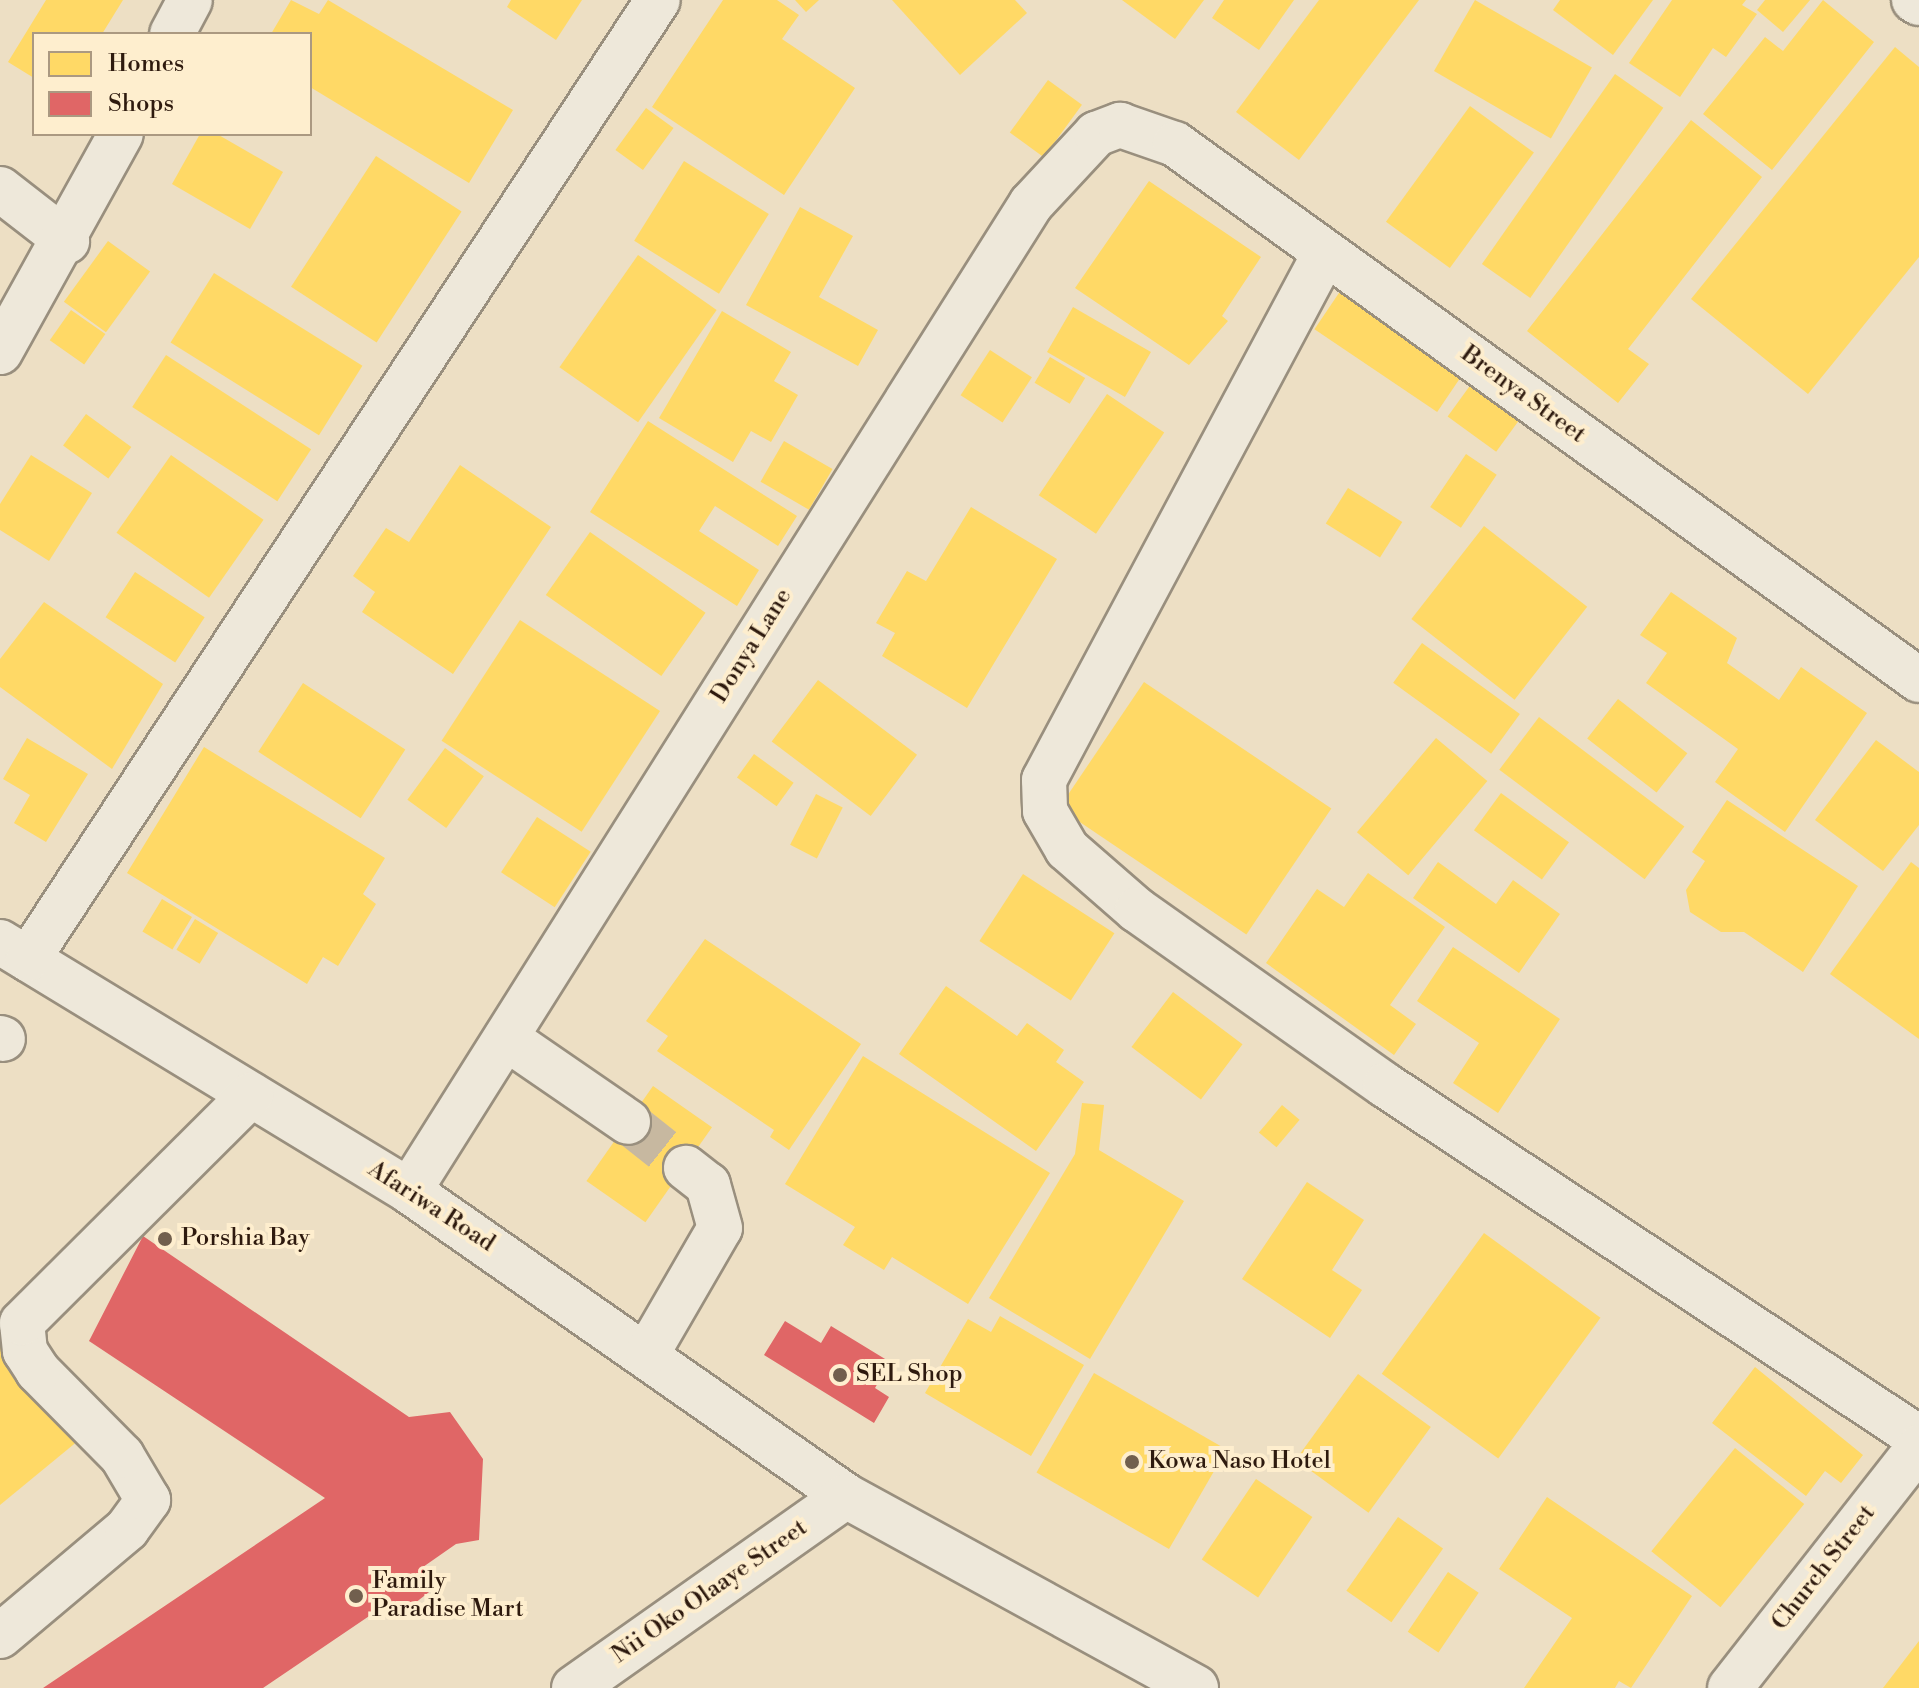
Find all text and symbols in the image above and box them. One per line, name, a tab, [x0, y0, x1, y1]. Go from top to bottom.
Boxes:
legend	[32, 32, 312, 136]
text: Homes	[108, 49, 184, 79]
text: Shops	[108, 89, 174, 119]
street label: Brenya Street	[1455, 340, 1591, 450]
street label: Donya Lane	[706, 584, 798, 708]
street label: Afariwa Road	[362, 1155, 500, 1259]
place label: Porshia Bay	[181, 1225, 310, 1253]
marker: Porshia Bay	[156, 1230, 174, 1248]
place label: SEL Shop	[856, 1361, 963, 1389]
marker: SEL Shop	[831, 1366, 849, 1384]
place label: Kowa Naso Hotel	[1148, 1448, 1331, 1476]
marker: Kowa Naso Hotel	[1123, 1453, 1141, 1471]
street label: Church Street	[1766, 1500, 1882, 1636]
street label: Nii Oko Olaaye Street	[607, 1514, 813, 1670]
place label: Family Paradise Mart	[372, 1568, 524, 1624]
marker: Family Paradise Mart	[347, 1587, 365, 1605]

